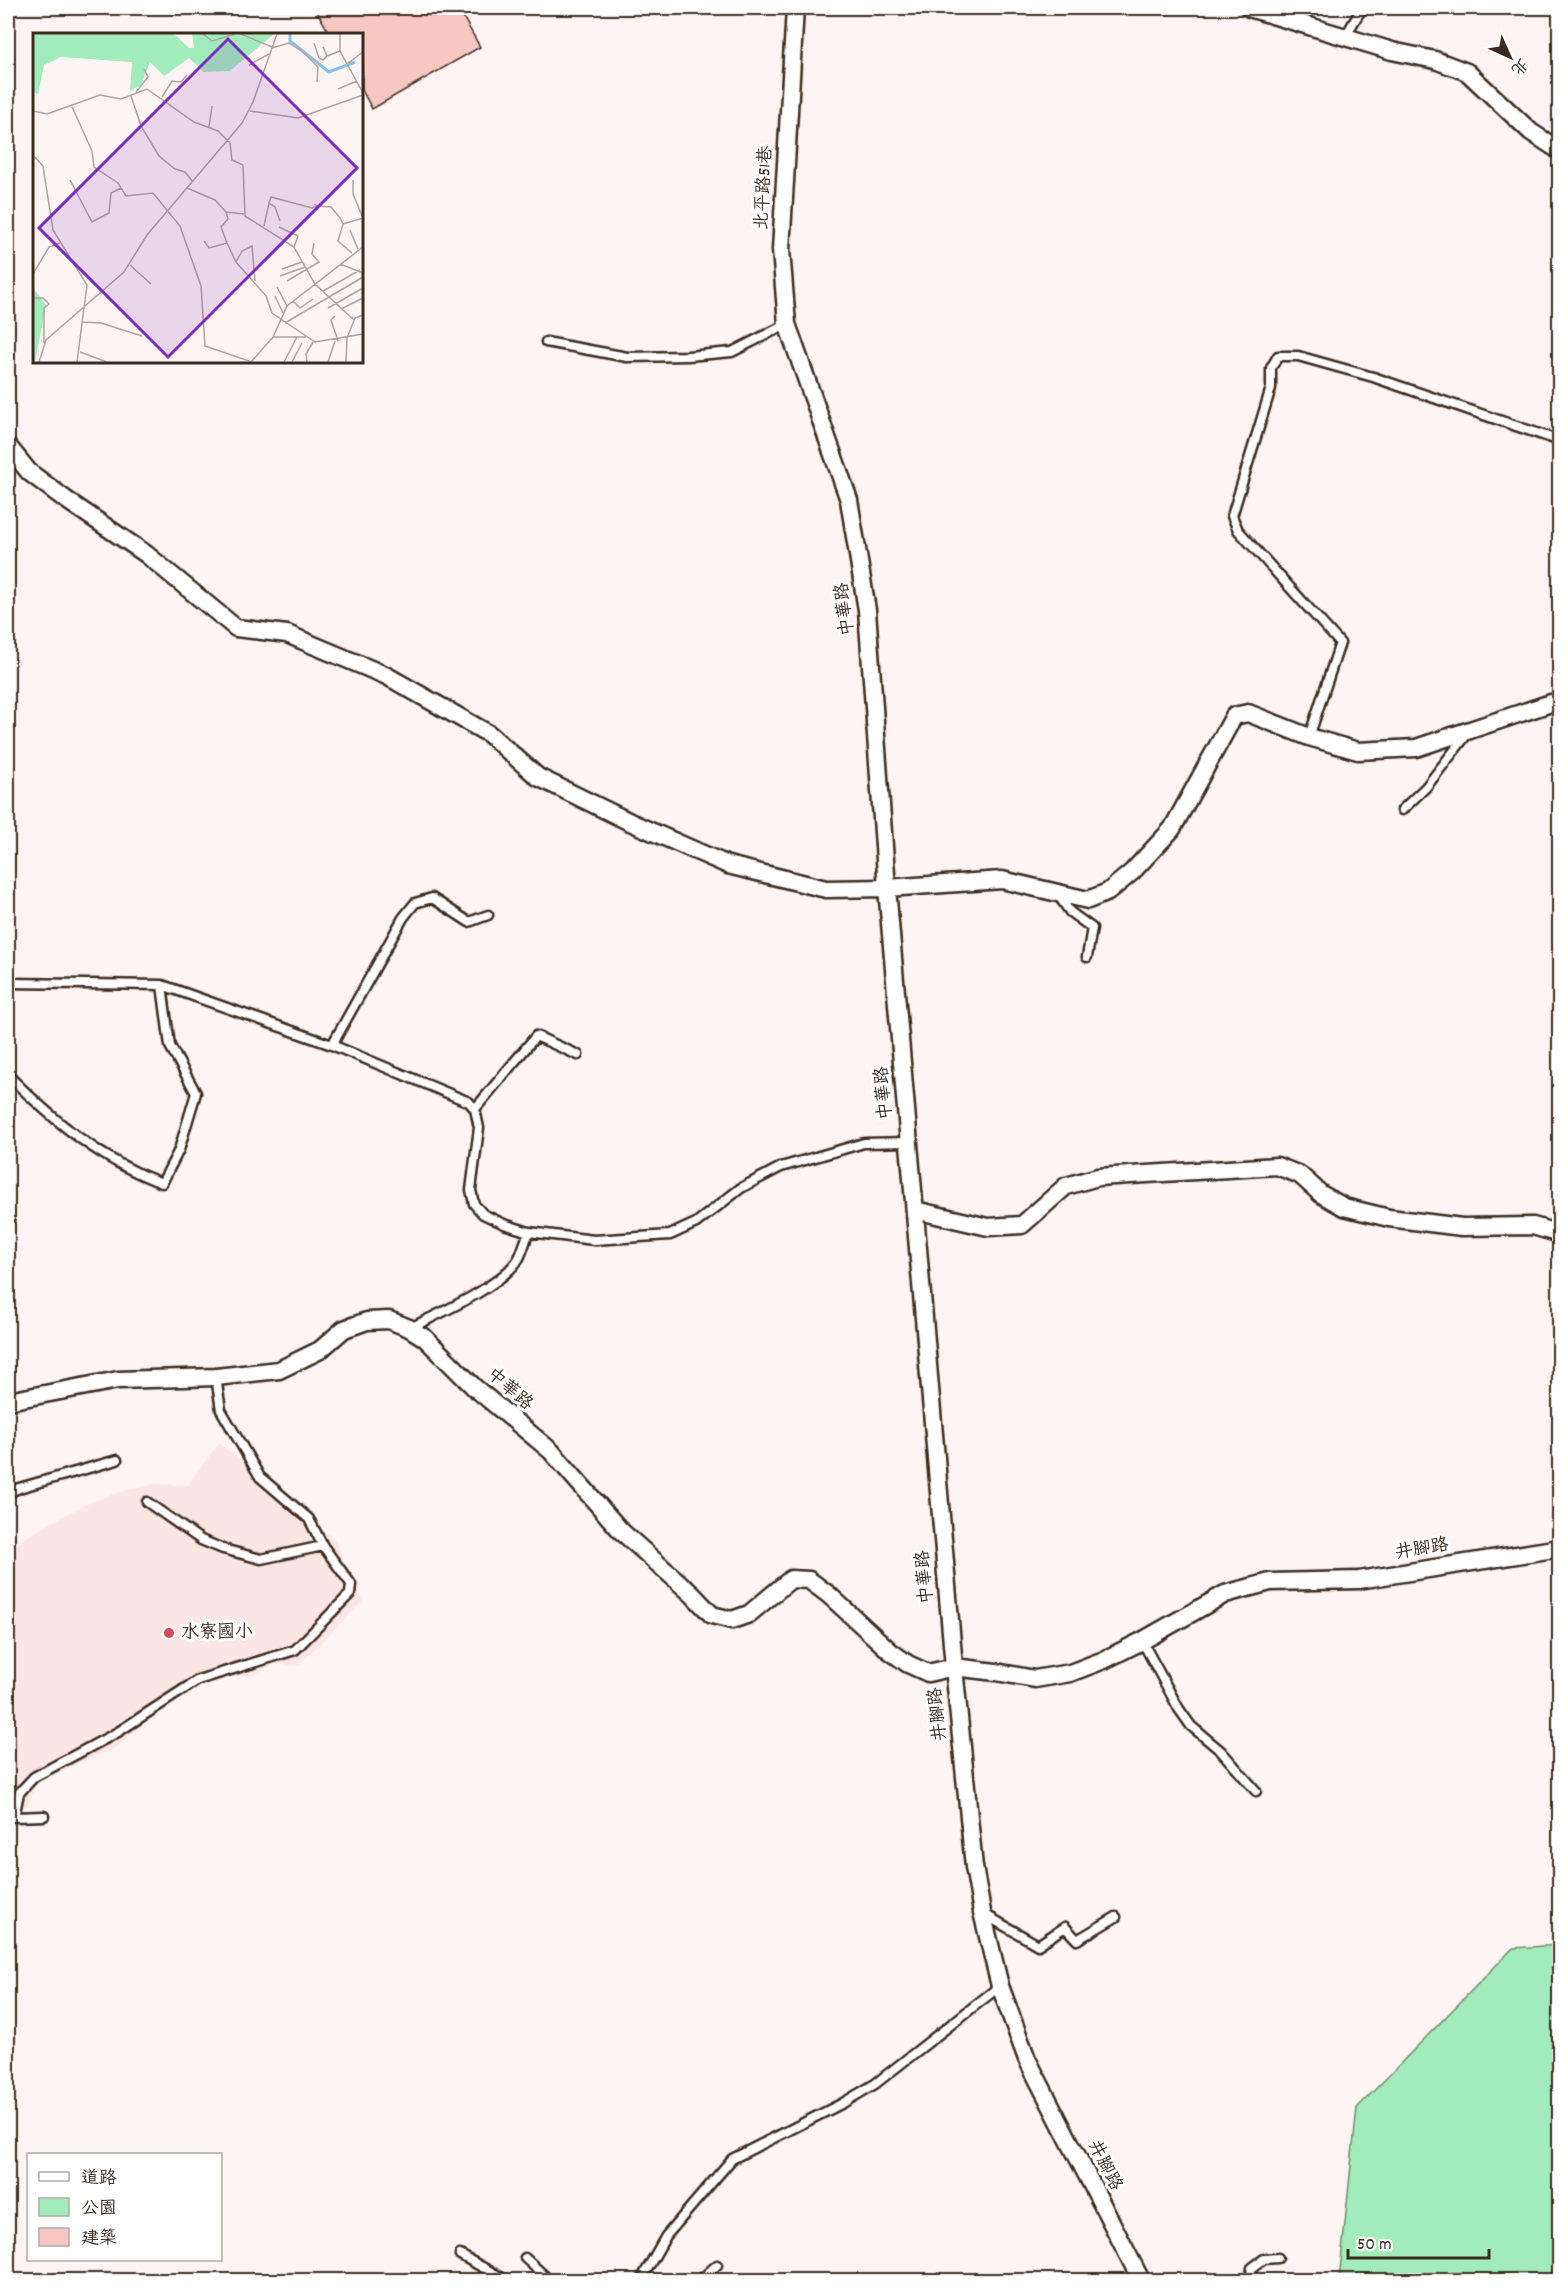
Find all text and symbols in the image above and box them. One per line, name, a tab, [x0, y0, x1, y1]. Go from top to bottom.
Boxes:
north arrow	[1480, 27, 1540, 87]
inset map	[33, 33, 363, 363]
text: 北	[1505, 52, 1533, 80]
street label: 北平路51巷	[750, 145, 780, 231]
street label: 中華路	[830, 581, 862, 637]
street label: 中華路	[870, 1065, 900, 1121]
street label: 中華路	[480, 1363, 538, 1417]
street label: 井腳路	[1393, 1533, 1451, 1567]
street label: 中華路	[911, 1549, 941, 1605]
place label: 水寮國小	[181, 1621, 253, 1646]
marker: 水寮國小	[162, 1626, 176, 1640]
street label: 井腳路	[924, 1686, 954, 1742]
street label: 井腳路	[1081, 2136, 1127, 2196]
legend	[27, 2153, 222, 2261]
text: 道路	[81, 2167, 117, 2192]
text: 公園	[81, 2197, 117, 2222]
scale bar	[1348, 2222, 1489, 2260]
text: 建築	[81, 2227, 117, 2252]
text: 50 m	[1357, 2233, 1392, 2258]

